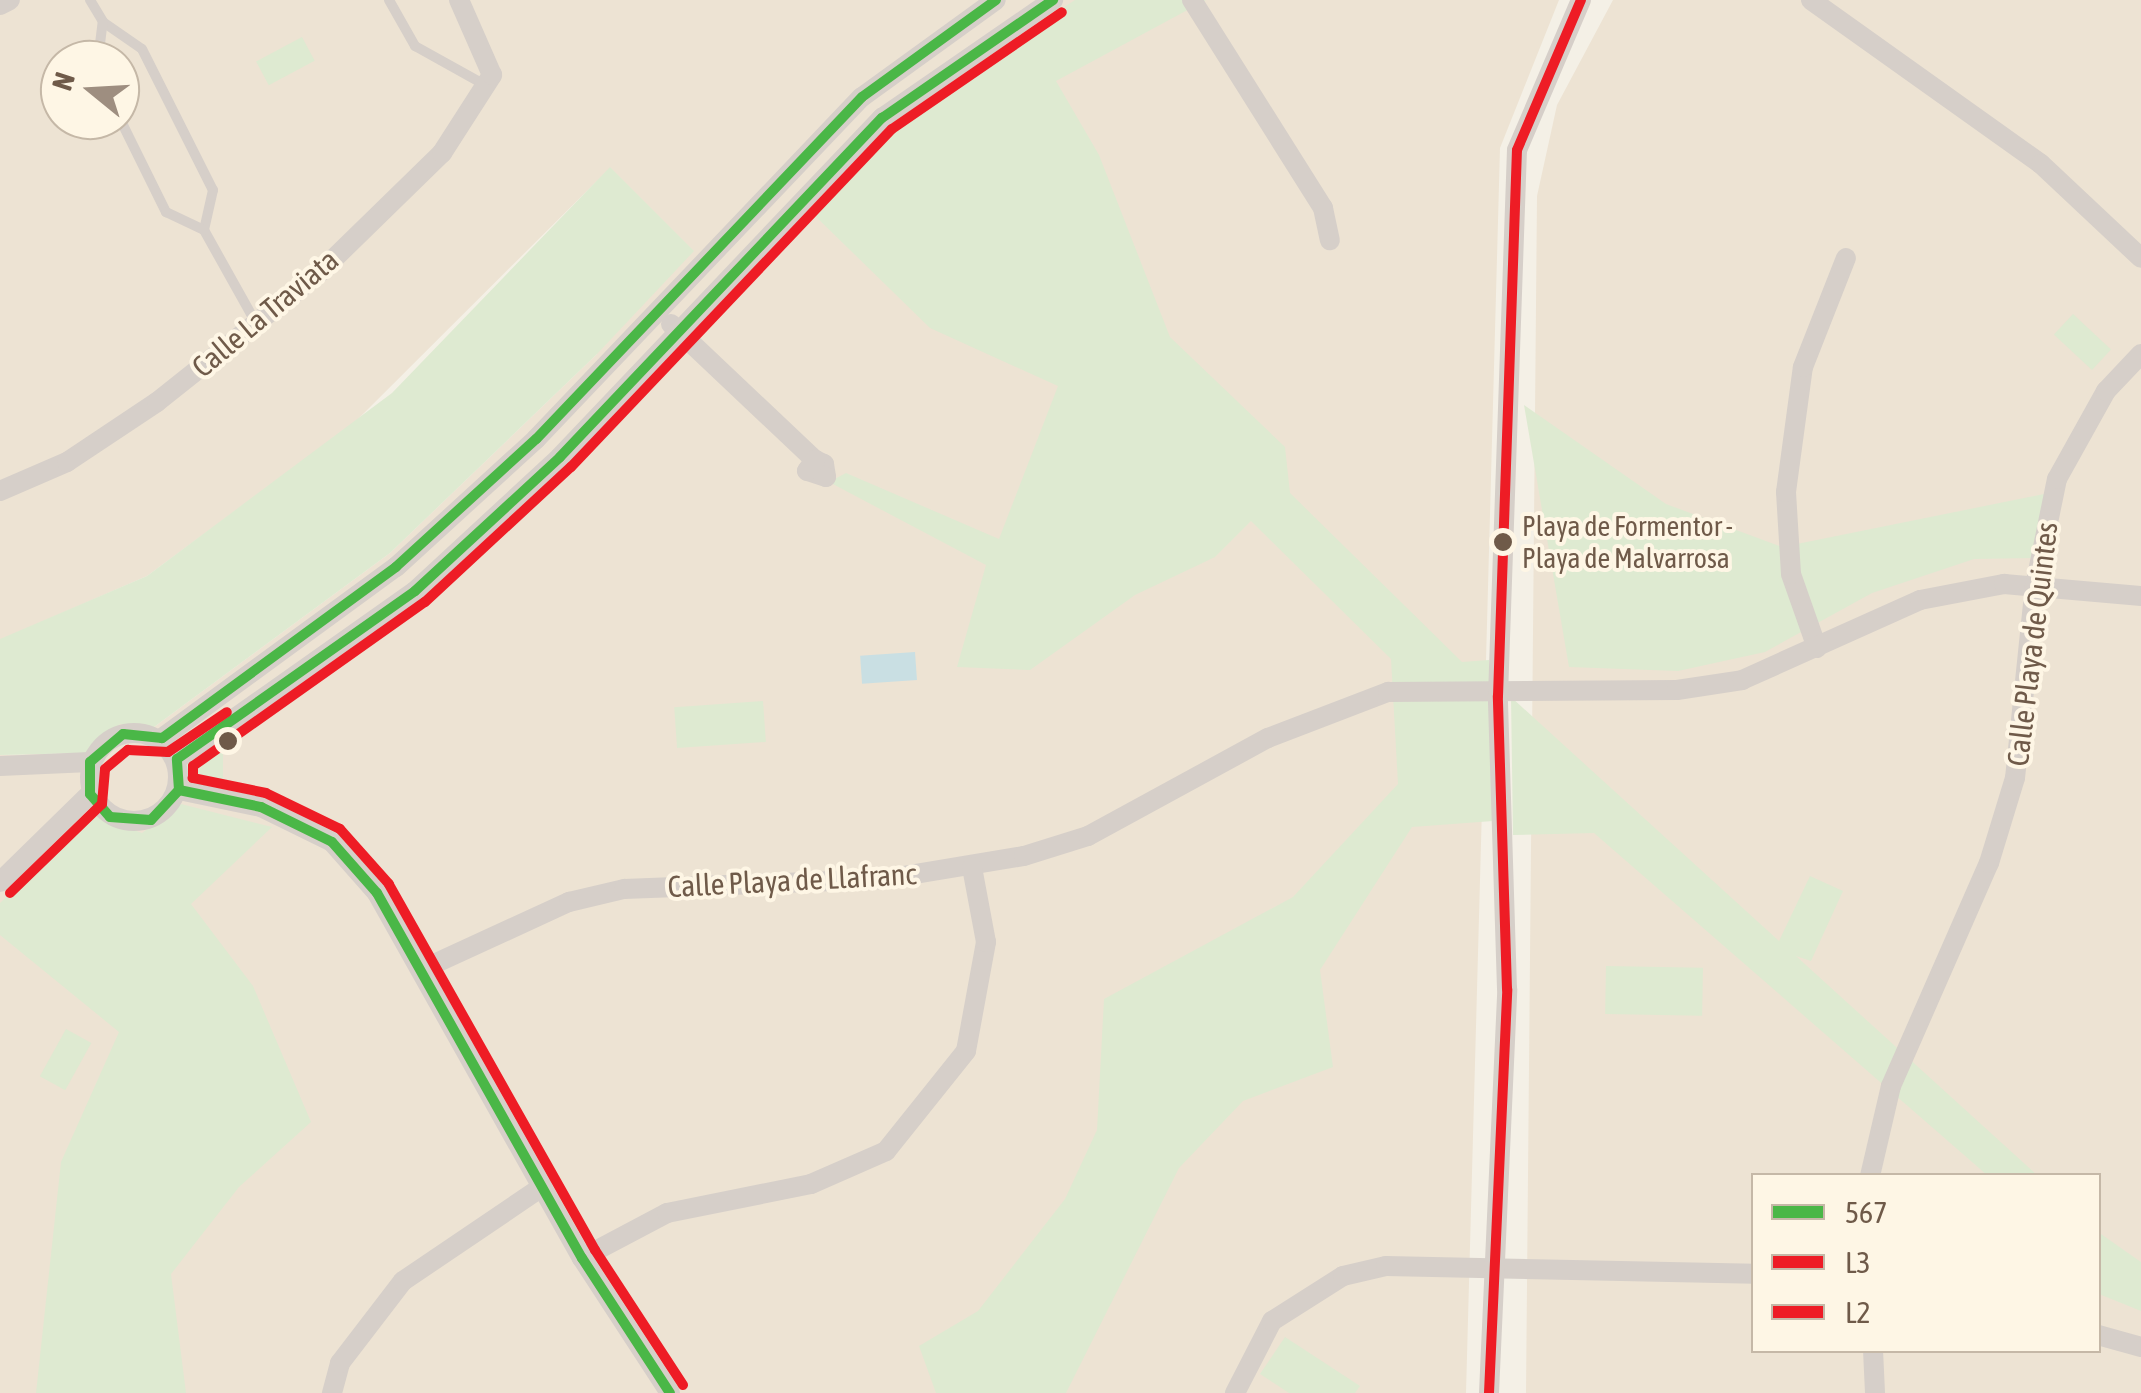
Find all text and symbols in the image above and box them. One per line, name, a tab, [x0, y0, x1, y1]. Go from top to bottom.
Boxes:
north arrow	[40, 40, 140, 140]
text: N	[46, 69, 81, 94]
street label: Calle La Traviata	[185, 241, 345, 385]
place label: Playa de Formentor - Playa de Malvarrosa	[1522, 509, 1733, 575]
street label: Calle Playa de Quintes	[1999, 520, 2065, 768]
marker: Playa de Formentor - Playa de Malvarrosa	[1493, 532, 1513, 552]
unlabelled marker	[218, 731, 238, 751]
street label: Calle Playa de Llafranc	[667, 856, 917, 904]
legend	[1751, 1173, 2101, 1353]
text: 567	[1845, 1195, 1887, 1229]
text: L3	[1845, 1245, 1871, 1279]
text: L2	[1845, 1295, 1871, 1329]

